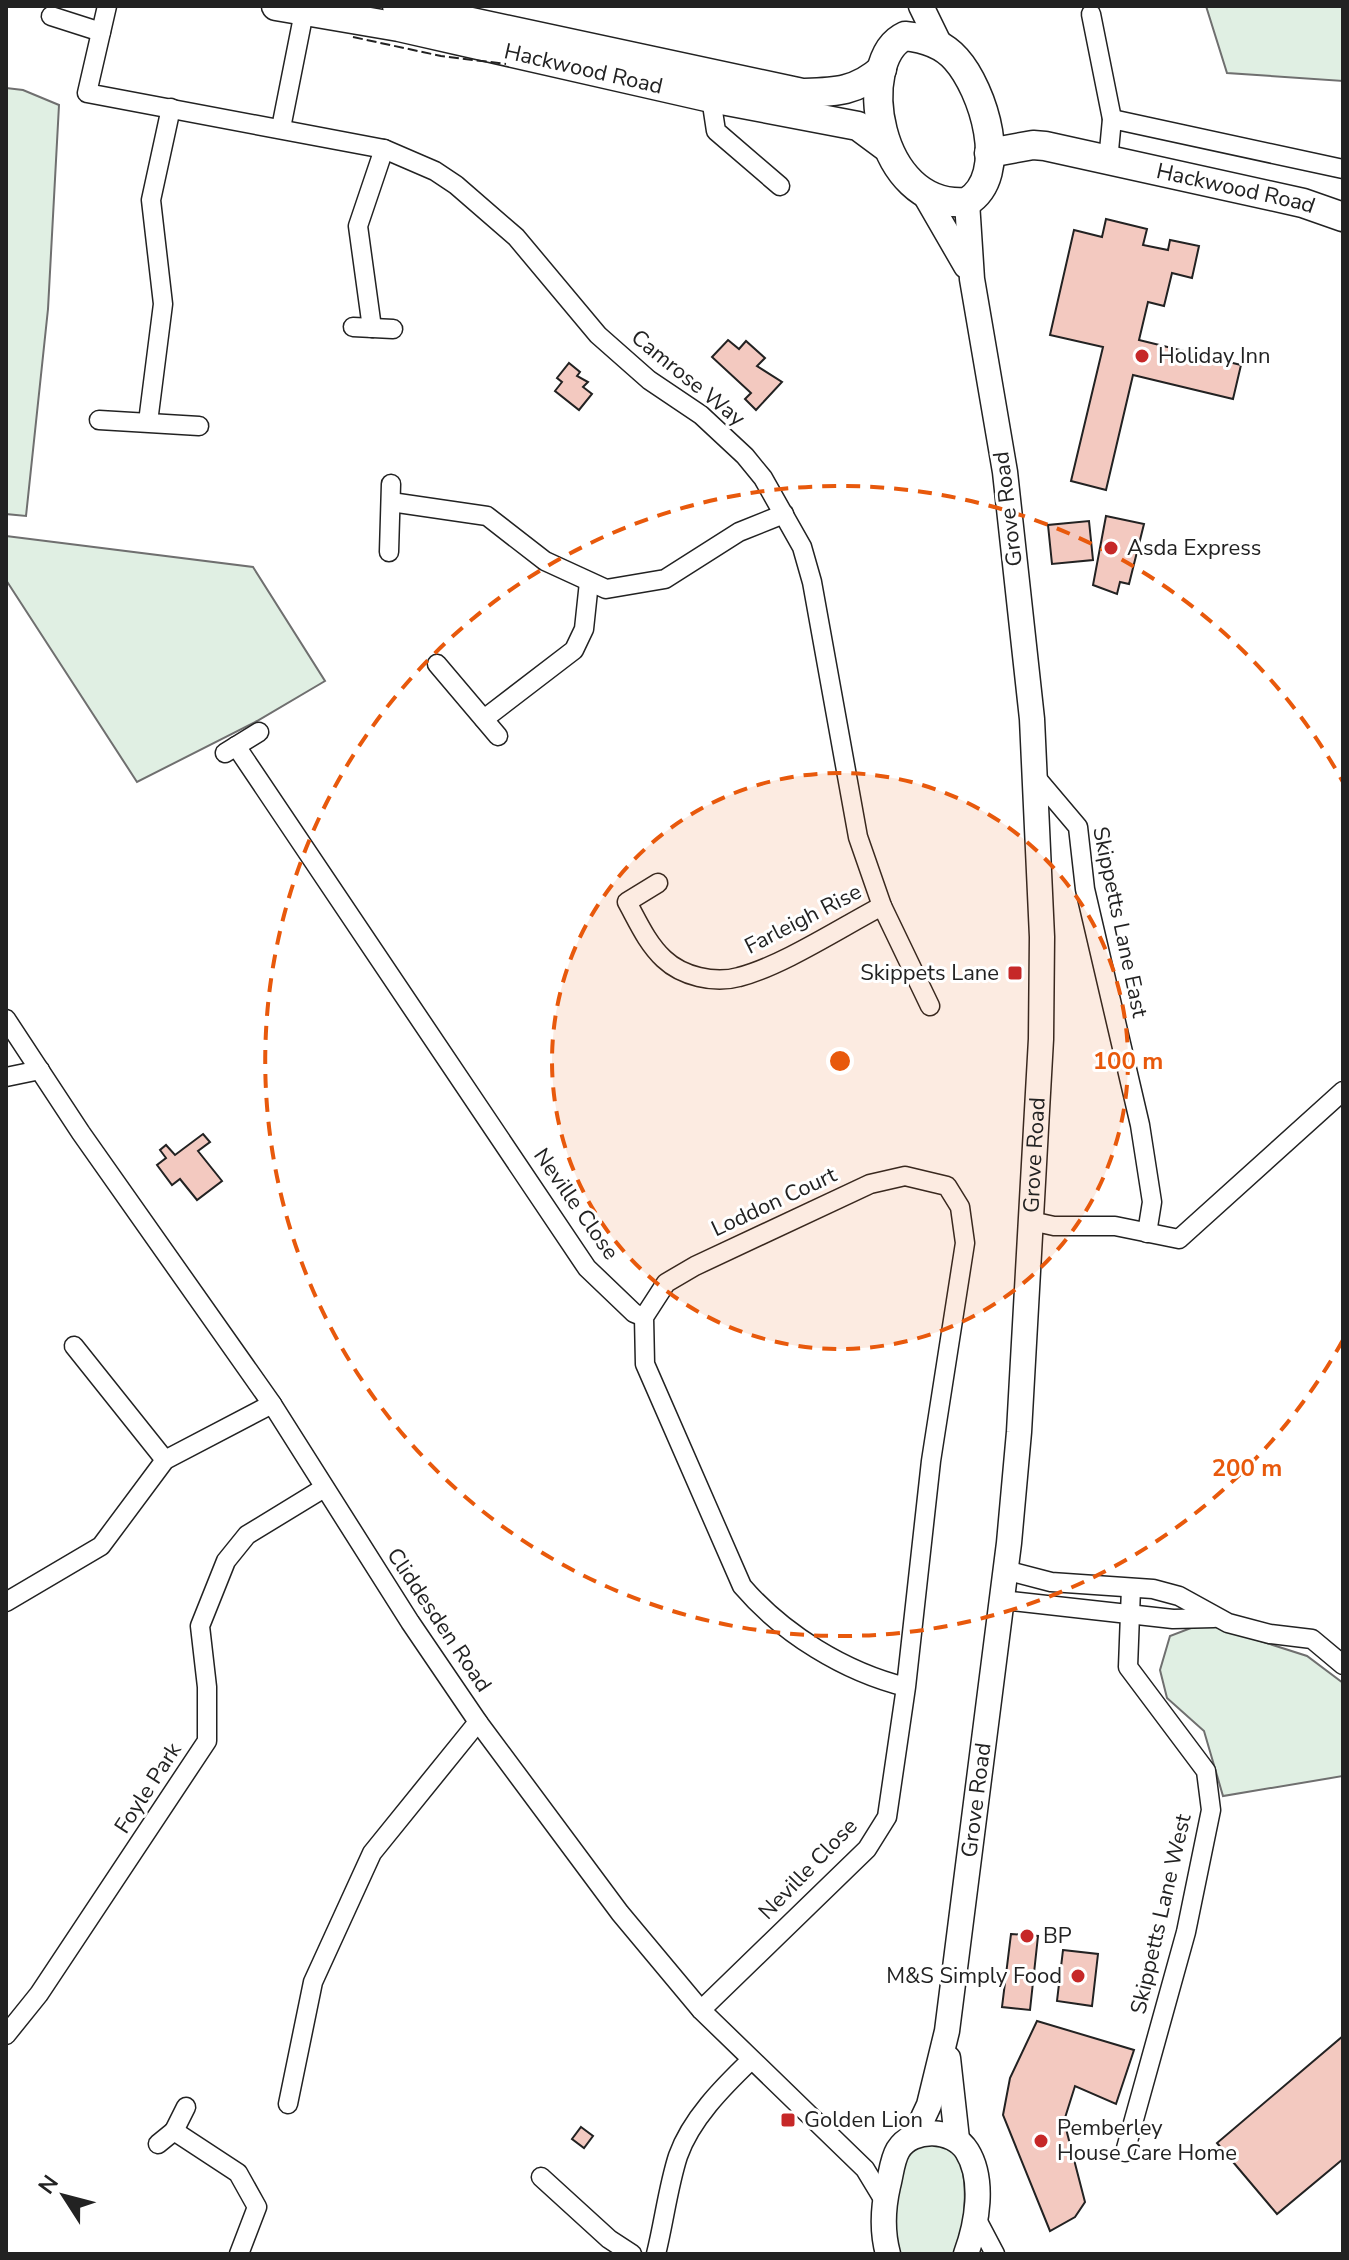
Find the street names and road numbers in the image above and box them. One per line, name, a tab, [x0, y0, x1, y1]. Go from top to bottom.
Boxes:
street label: Hackwood Road	[501, 36, 666, 102]
street label: Hackwood Road	[1153, 156, 1319, 221]
street label: Camrose Way	[625, 323, 752, 434]
street label: Grove Road	[986, 450, 1030, 568]
street label: Skippetts Lane East	[1085, 824, 1155, 1020]
street label: Farleigh Rise	[739, 877, 867, 961]
street label: Grove Road	[1016, 1097, 1053, 1214]
street label: Neville Close	[526, 1142, 626, 1266]
street label: Loddon Court	[707, 1160, 842, 1244]
street label: Cliddesden Road	[380, 1542, 498, 1698]
street label: Foyle Park	[107, 1736, 189, 1839]
street label: Grove Road	[954, 1741, 998, 1859]
street label: Skippetts Lane West	[1123, 1811, 1199, 2017]
street label: Neville Close	[752, 1812, 864, 1926]

